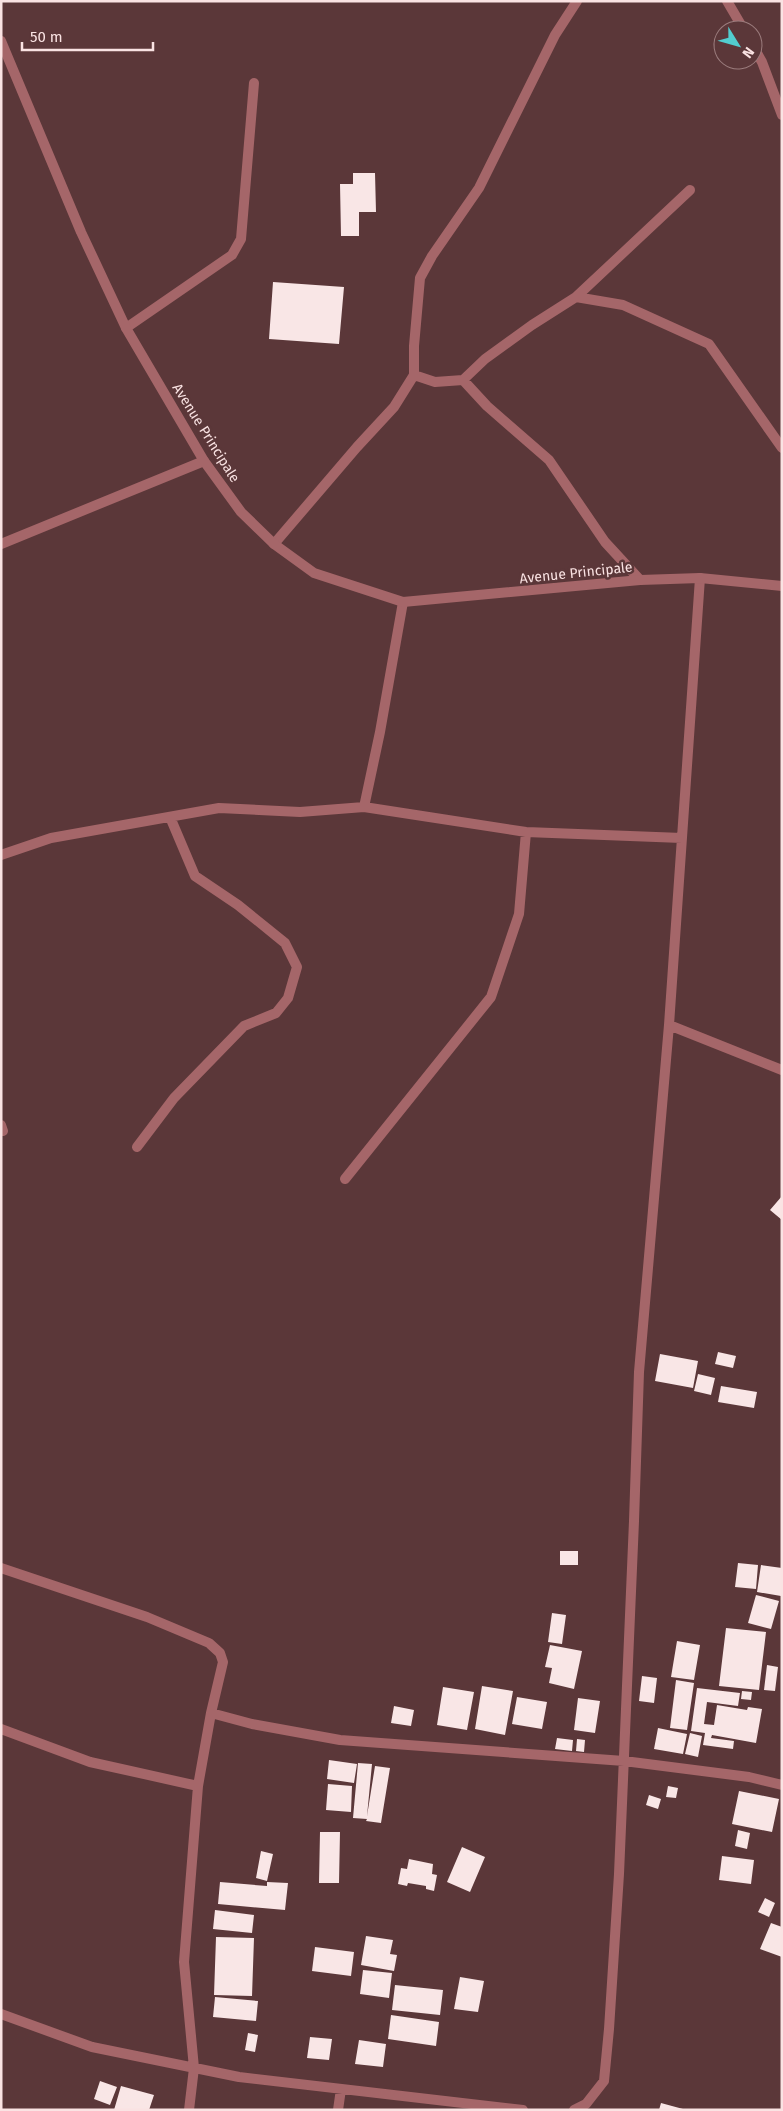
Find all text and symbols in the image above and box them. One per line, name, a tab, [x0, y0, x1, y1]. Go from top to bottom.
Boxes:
scale bar	[22, 20, 154, 52]
north arrow	[713, 20, 763, 70]
text: 50 m	[30, 28, 63, 46]
text: N	[738, 44, 758, 61]
street label: Avenue Principale	[169, 380, 243, 486]
street label: Avenue Principale	[519, 559, 633, 587]

